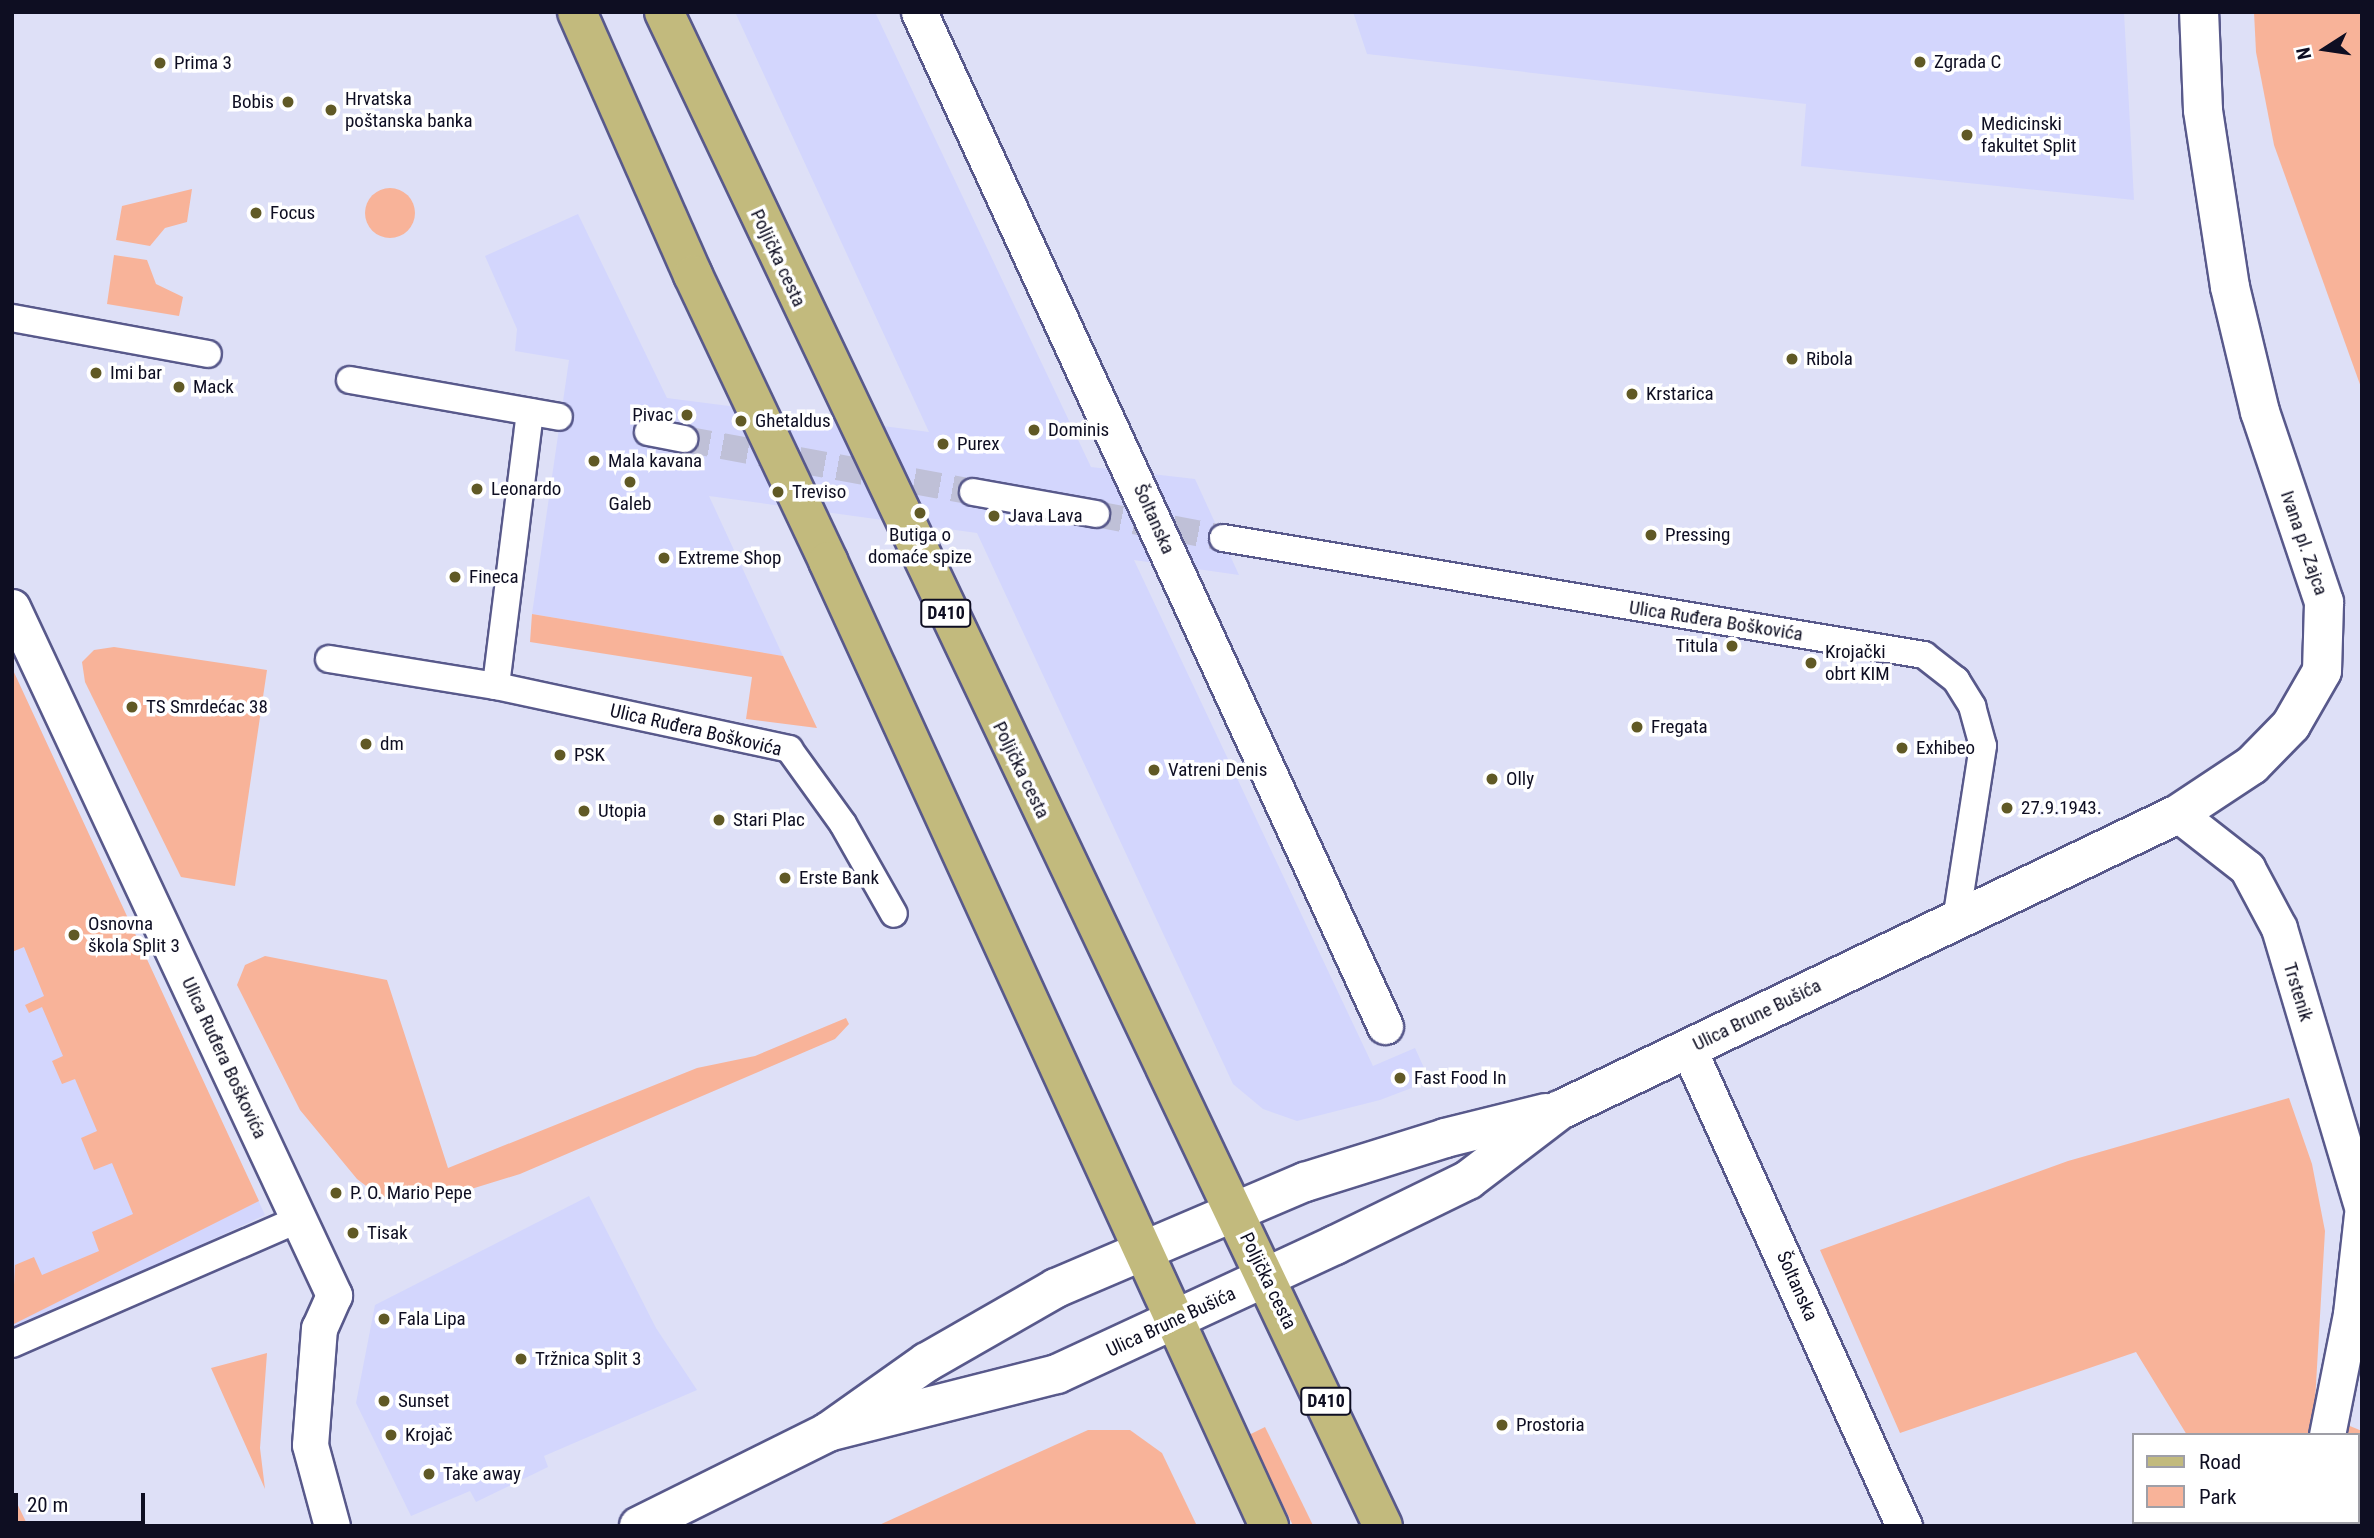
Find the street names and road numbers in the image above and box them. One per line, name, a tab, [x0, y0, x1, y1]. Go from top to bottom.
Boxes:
street label: Poljička cesta	[746, 206, 810, 310]
street label: Šoltanska	[1129, 481, 1179, 557]
street label: Ivana pl. Zajca	[2276, 488, 2332, 598]
street label: Ulica Ruđera Boškovića	[1627, 596, 1805, 646]
road number: D410	[920, 598, 972, 628]
street label: Ulica Ruđera Boškovića	[608, 699, 784, 761]
street label: Poljička cesta	[988, 718, 1054, 822]
street label: Trstenik	[2278, 960, 2318, 1024]
street label: Ulica Ruđera Boškovića	[177, 974, 271, 1142]
street label: Ulica Brune Bušića	[1689, 974, 1825, 1056]
street label: Poljička cesta	[1235, 1229, 1301, 1333]
street label: Šoltanska	[1772, 1248, 1822, 1324]
street label: Ulica Brune Bušića	[1103, 1282, 1239, 1362]
road number: D410	[1300, 1386, 1352, 1416]

